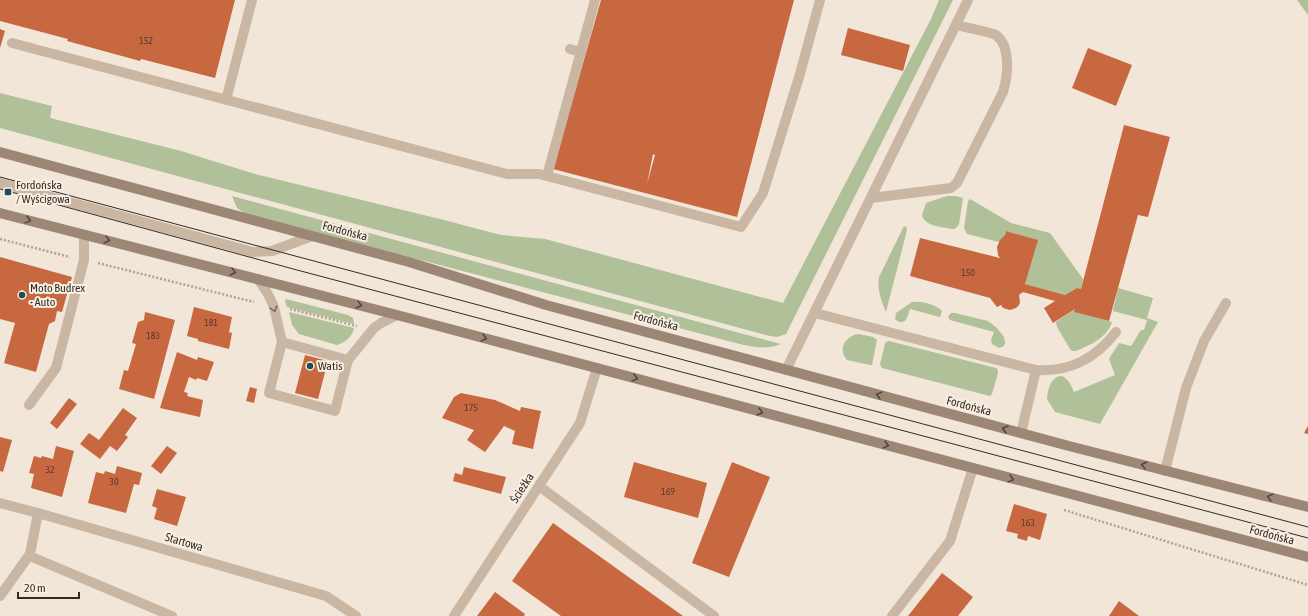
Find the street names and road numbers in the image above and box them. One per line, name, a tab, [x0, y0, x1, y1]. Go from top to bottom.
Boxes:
street label: Fordońska	[321, 218, 369, 244]
street label: Fordońska	[632, 308, 680, 334]
street label: Fordońska	[945, 393, 993, 419]
street label: Ścieżka	[507, 470, 537, 506]
street label: Fordońska	[1248, 522, 1296, 548]
street label: Startowa	[163, 530, 205, 554]

